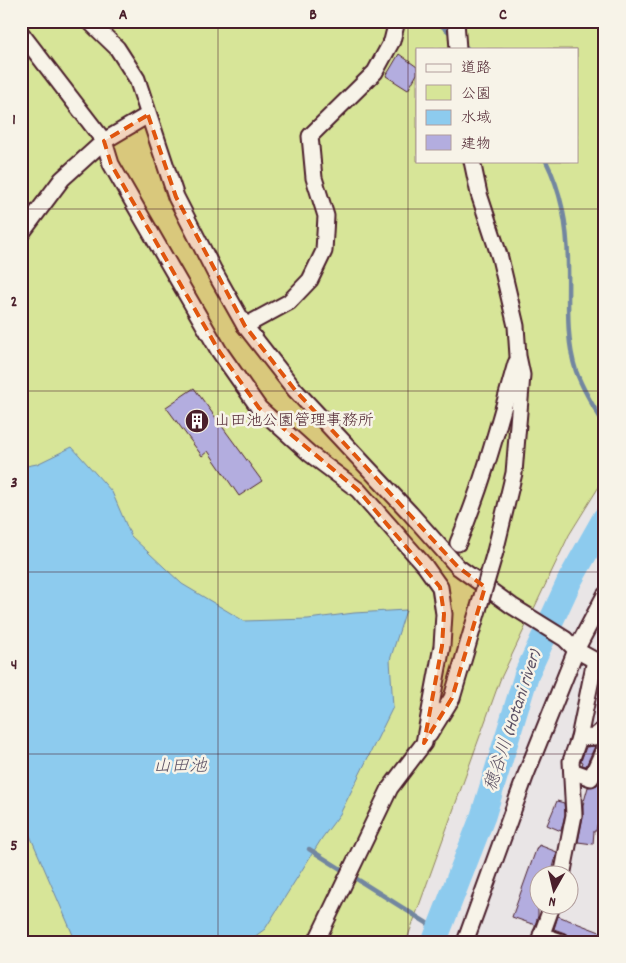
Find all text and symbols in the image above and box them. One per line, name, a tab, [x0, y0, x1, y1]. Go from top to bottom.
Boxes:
text: A	[119, 4, 128, 27]
text: B	[309, 4, 317, 27]
text: C	[499, 4, 507, 27]
legend	[416, 48, 578, 162]
text: 道路	[461, 58, 491, 80]
text: 公園	[461, 84, 491, 106]
text: 水域	[461, 108, 491, 130]
text: 1	[12, 109, 16, 132]
text: 建物	[461, 134, 491, 156]
text: 2	[11, 291, 18, 314]
building icon: 山田池公園管理事務所	[184, 408, 210, 434]
place label: 山田池公園管理事務所	[214, 410, 374, 433]
text: 3	[10, 472, 18, 495]
water label: 穂谷川 (Hotani river)	[479, 646, 549, 795]
text: 4	[11, 654, 17, 677]
water label: 山田池	[153, 755, 208, 780]
text: 5	[10, 835, 18, 858]
north arrow	[528, 866, 578, 916]
text: N	[548, 890, 557, 911]

